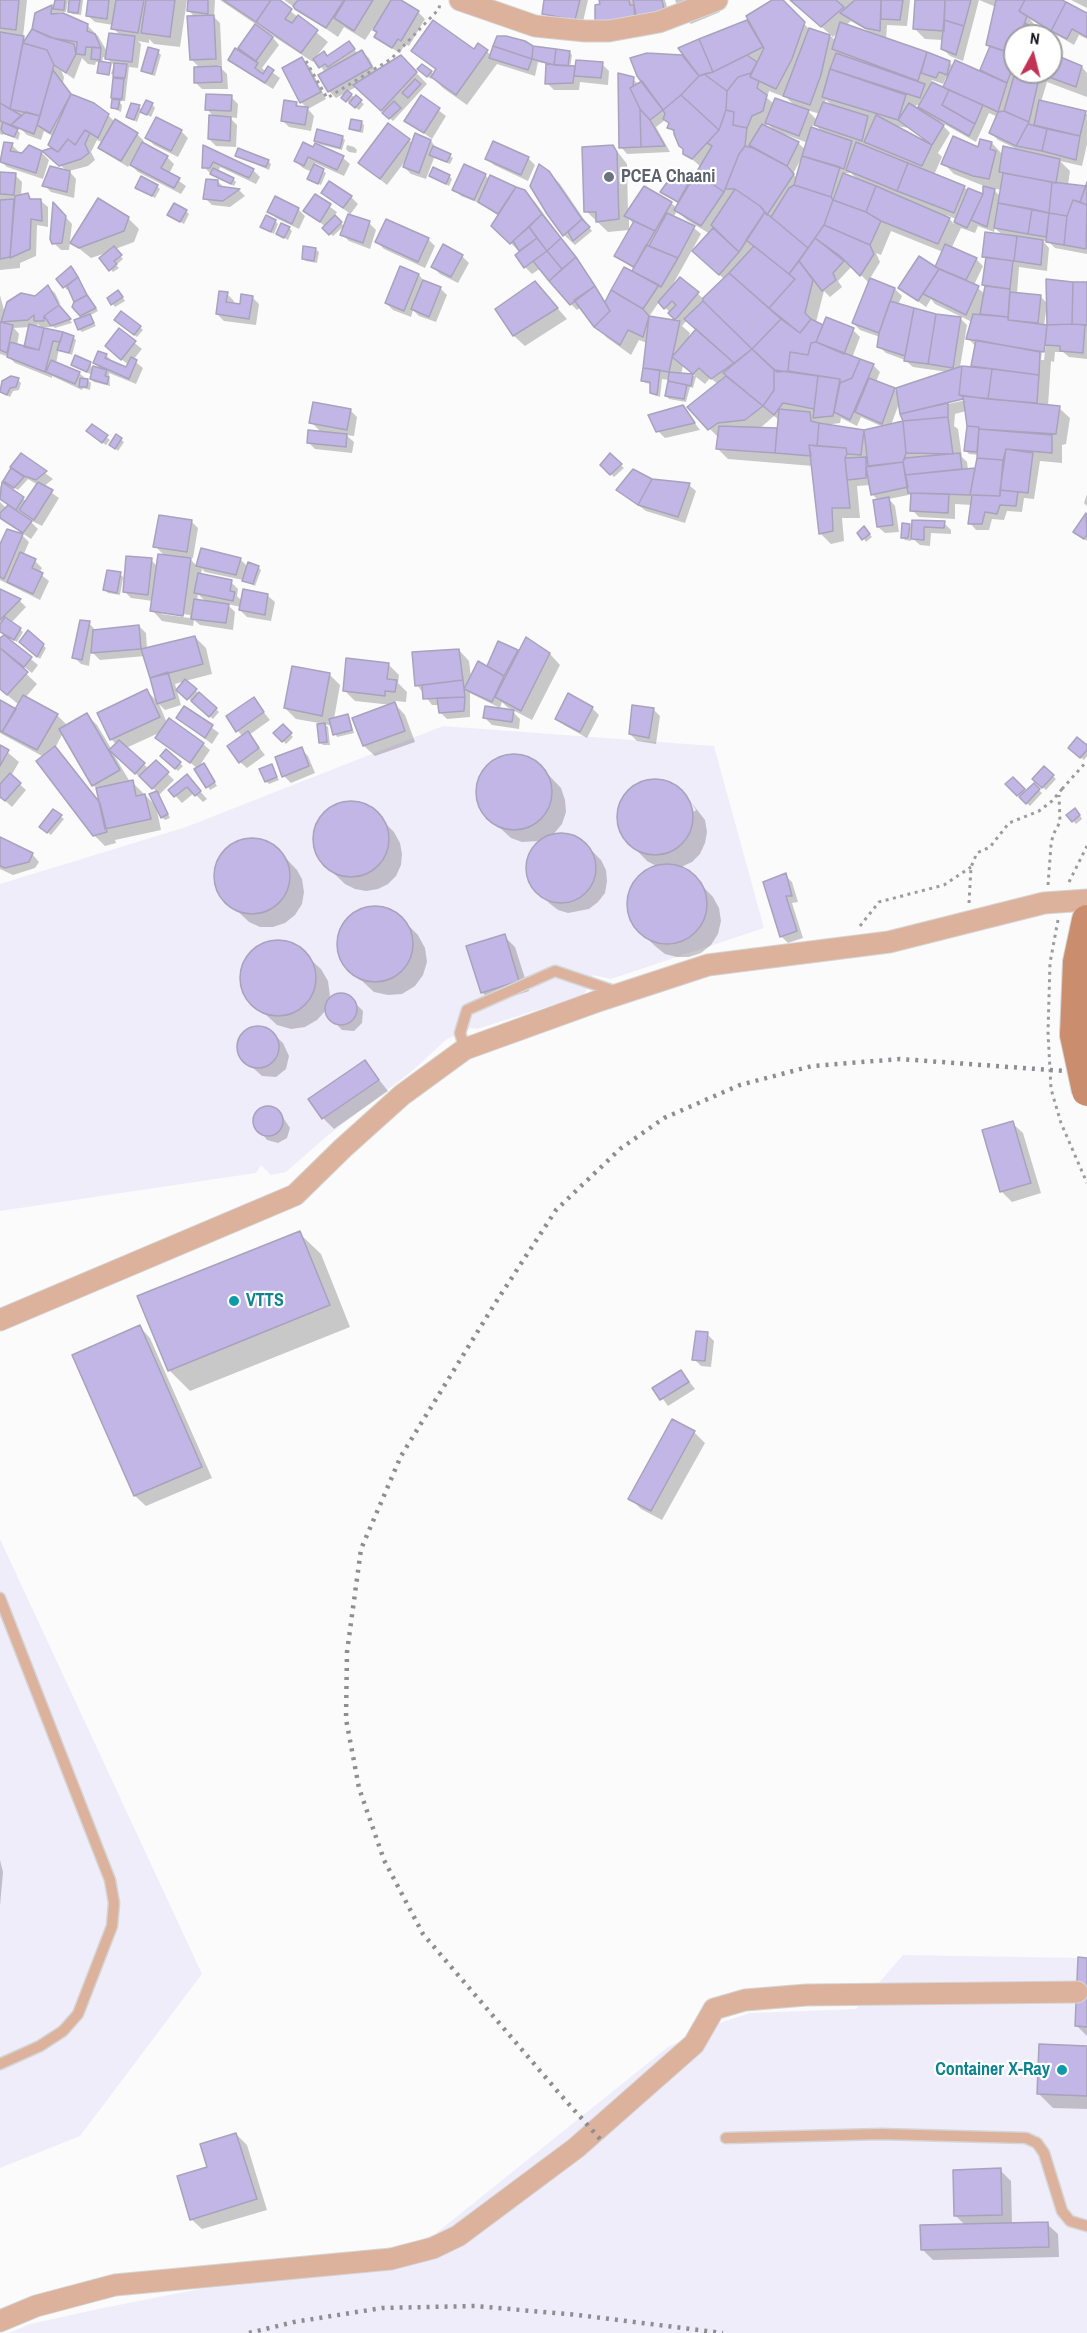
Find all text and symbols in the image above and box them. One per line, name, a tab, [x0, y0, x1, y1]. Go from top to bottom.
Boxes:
north arrow	[1003, 24, 1063, 84]
text: N	[1029, 27, 1041, 50]
place label: PCEA Chaani	[621, 166, 715, 188]
marker: PCEA Chaani	[602, 170, 616, 184]
place label: VTTS	[246, 1290, 284, 1312]
marker: VTTS	[227, 1294, 241, 1308]
place label: Container X-Ray	[935, 2059, 1050, 2081]
marker: Container X-Ray	[1055, 2063, 1069, 2077]

